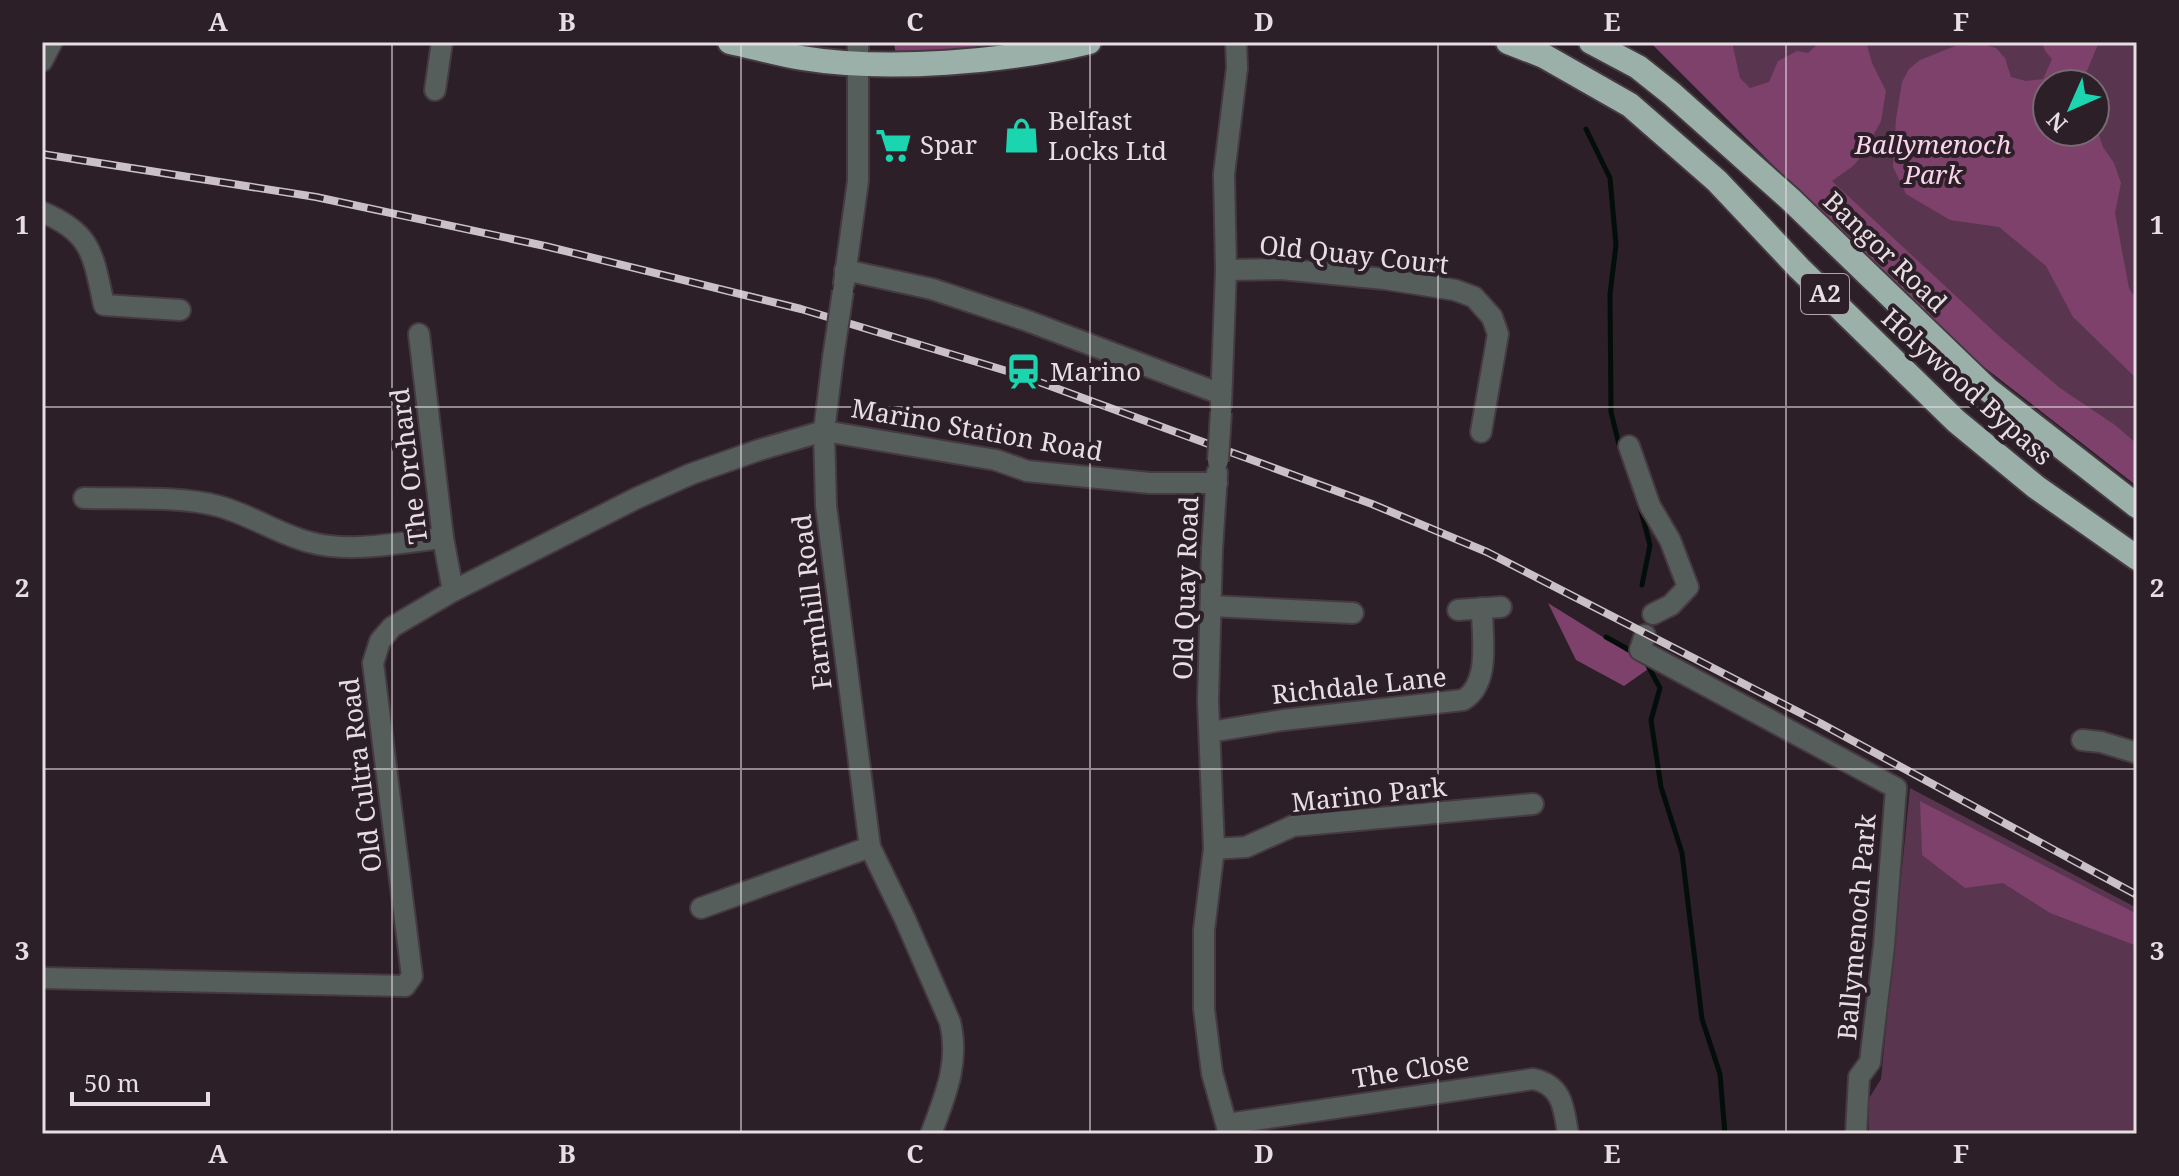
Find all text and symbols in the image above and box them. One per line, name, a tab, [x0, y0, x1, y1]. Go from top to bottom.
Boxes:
text: A	[208, 3, 228, 39]
text: B	[558, 3, 576, 39]
text: C	[906, 3, 924, 39]
text: D	[1254, 3, 1274, 39]
text: E	[1604, 3, 1621, 39]
text: F	[1953, 3, 1969, 39]
north arrow	[2031, 68, 2111, 148]
place label: Belfast Locks Ltd	[1048, 102, 1167, 168]
text: N	[2039, 106, 2073, 140]
shop icon: Belfast Locks Ltd	[1003, 117, 1041, 155]
supermarket icon: Spar	[875, 126, 913, 164]
place label: Spar	[920, 126, 977, 162]
park label: Ballymenoch Park	[1854, 126, 2012, 192]
street label: Bangor Road	[1816, 183, 1955, 319]
text: 1	[15, 206, 29, 242]
text: 1	[2150, 206, 2164, 242]
street label: Old Quay Court	[1258, 226, 1451, 282]
road number: A2	[1801, 274, 1849, 314]
street label: Holywood Bypass	[1874, 300, 2061, 473]
station icon: Marino	[1005, 353, 1043, 391]
place label: Marino	[1050, 353, 1141, 389]
street label: The Orchard	[381, 386, 435, 546]
street label: Marino Station Road	[849, 389, 1106, 469]
street label: Old Quay Road	[1164, 495, 1206, 681]
street label: Farmhill Road	[782, 512, 840, 692]
text: 2	[15, 569, 29, 605]
text: 2	[2150, 569, 2164, 605]
street label: Richdale Lane	[1270, 658, 1448, 712]
street label: Old Cultra Road	[330, 676, 390, 874]
street label: Marino Park	[1289, 768, 1449, 820]
street label: Ballymenoch Park	[1828, 812, 1884, 1041]
text: 3	[15, 932, 29, 968]
text: 3	[2150, 932, 2164, 968]
street label: The Close	[1350, 1042, 1472, 1096]
scale bar	[72, 1056, 208, 1106]
text: 50 m	[84, 1066, 140, 1099]
text: A	[208, 1135, 228, 1171]
text: B	[558, 1135, 576, 1171]
text: C	[906, 1135, 924, 1171]
text: D	[1254, 1135, 1274, 1171]
text: E	[1604, 1135, 1621, 1171]
text: F	[1953, 1135, 1969, 1171]

